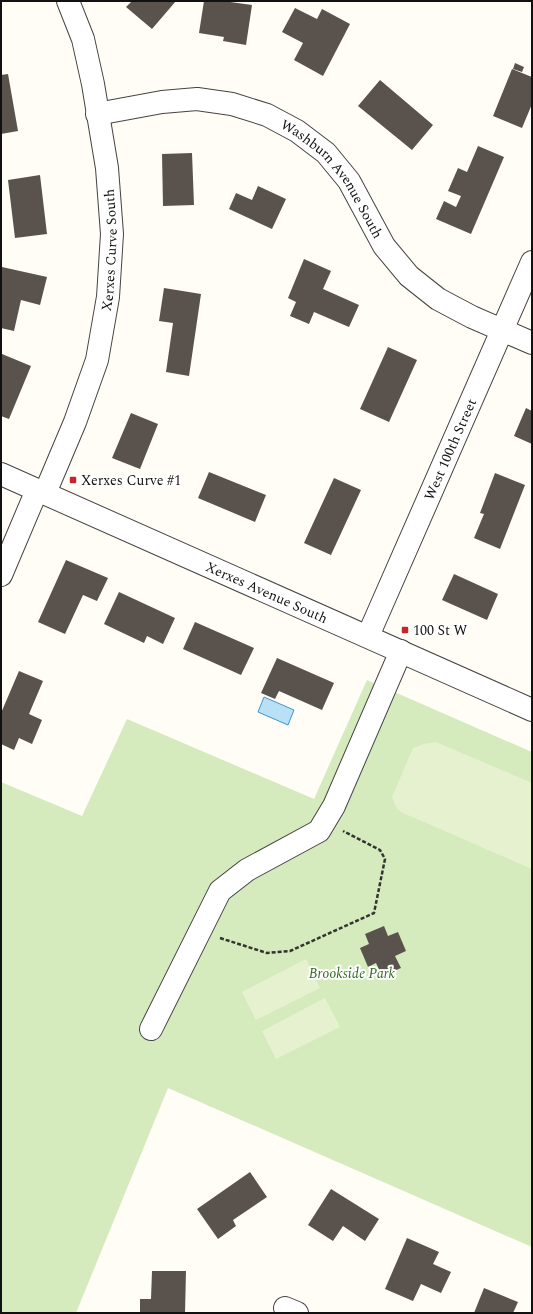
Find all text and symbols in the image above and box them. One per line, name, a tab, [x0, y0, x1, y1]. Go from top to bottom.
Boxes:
street label: Washburn Avenue South	[277, 114, 388, 242]
street label: Xerxes Curve South	[95, 188, 123, 313]
street label: West 100th Street	[418, 395, 481, 503]
place label: Xerxes Curve #1	[81, 470, 181, 491]
marker: Xerxes Curve #1	[68, 475, 78, 485]
street label: Xerxes Avenue South	[203, 556, 331, 628]
place label: 100 St W	[413, 620, 468, 641]
marker: 100 St W	[400, 625, 410, 635]
park label: Brookside Park	[309, 963, 396, 984]

